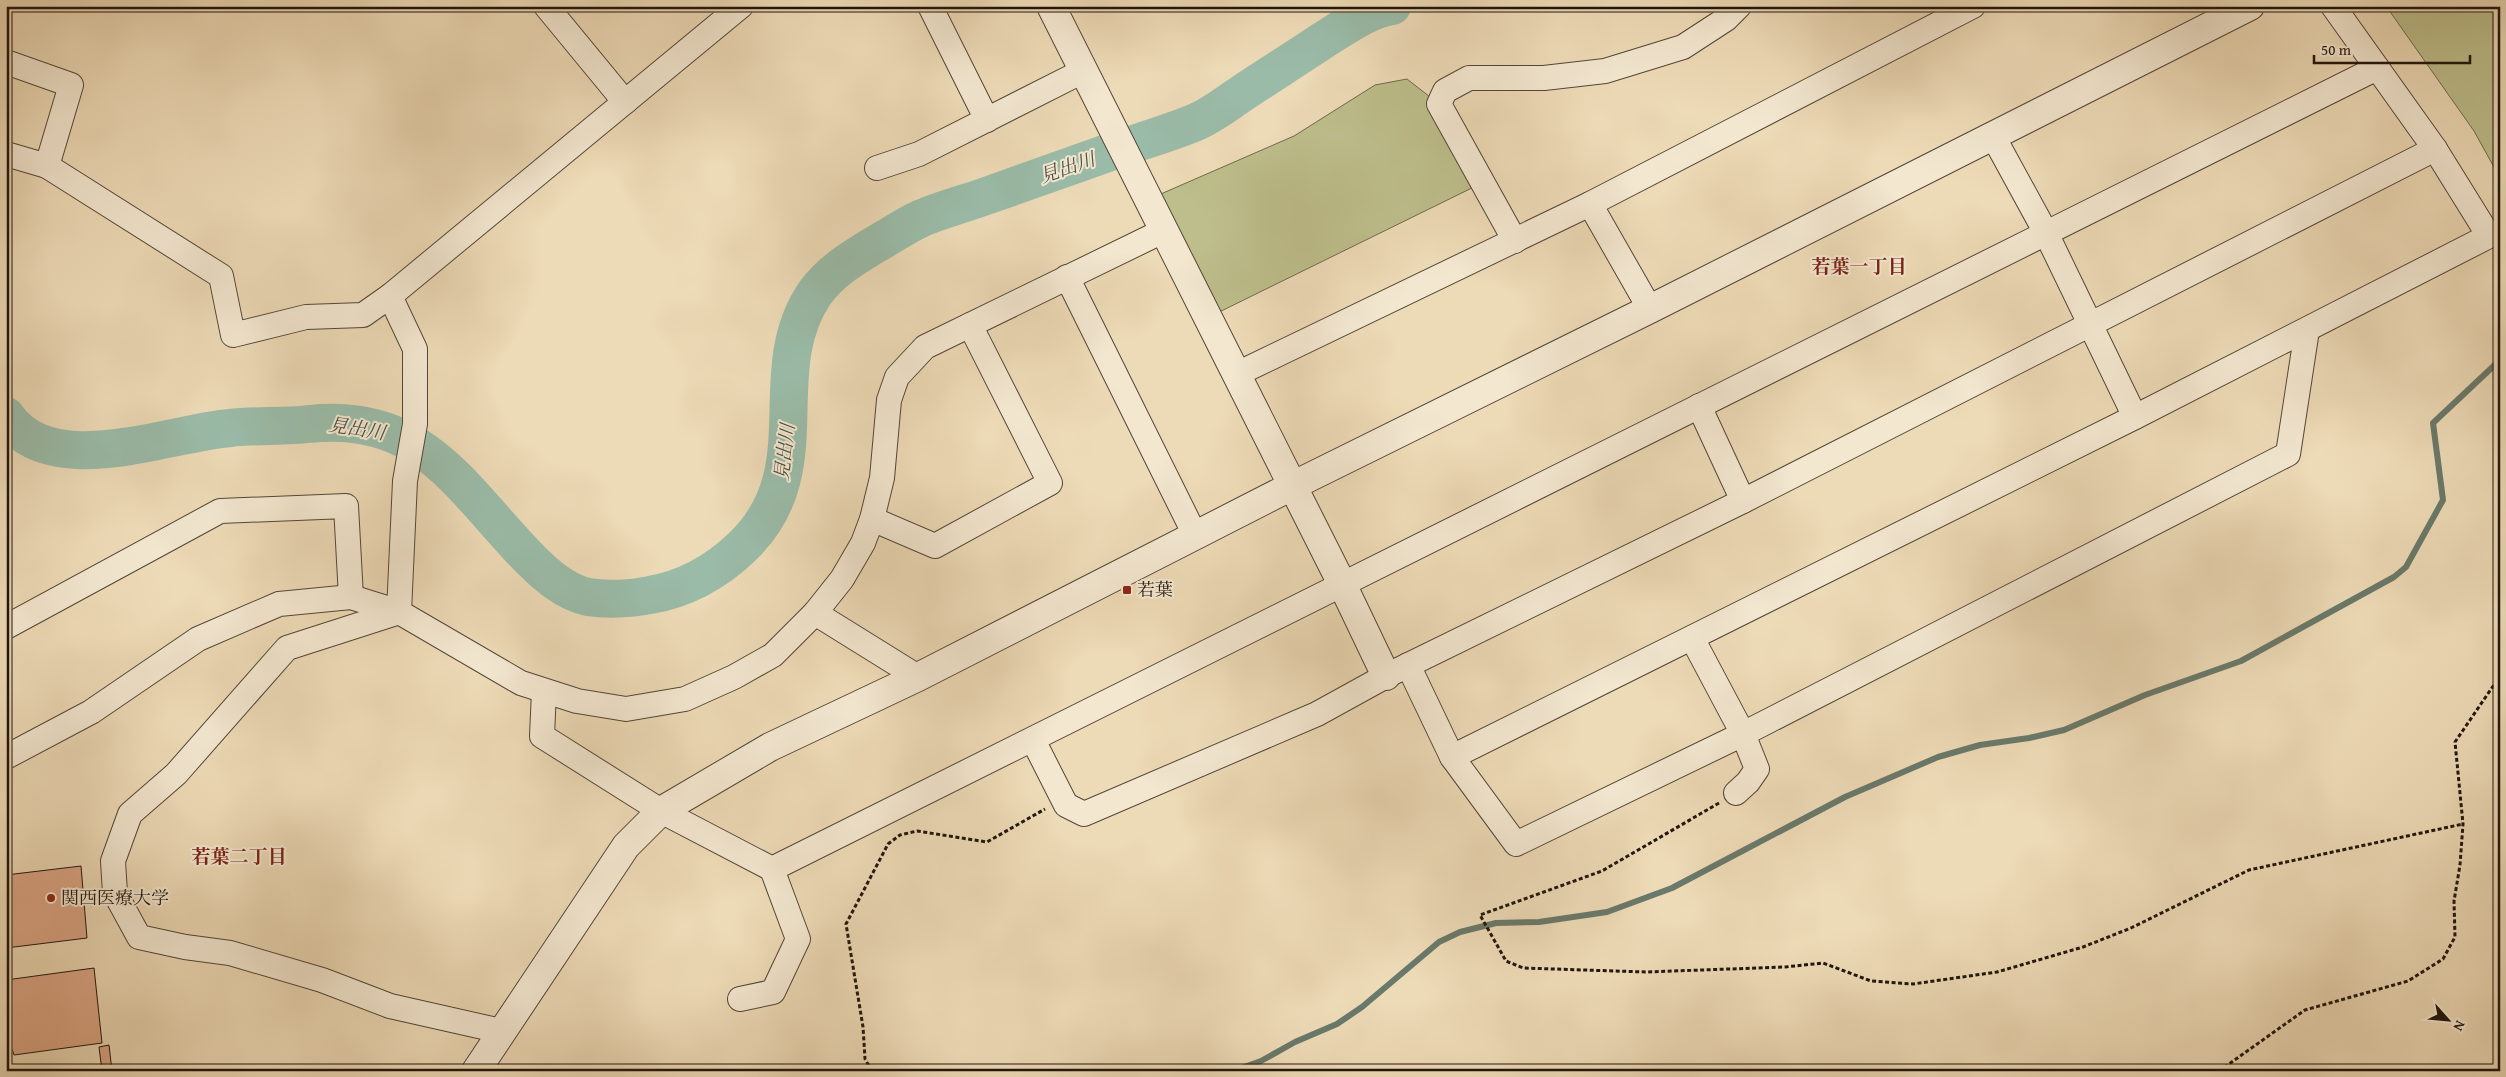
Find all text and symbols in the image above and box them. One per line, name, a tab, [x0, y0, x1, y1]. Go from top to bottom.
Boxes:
scale bar	[2314, 32, 2470, 64]
text: 50 m	[2321, 39, 2352, 60]
water label: 見出川	[1035, 144, 1100, 190]
district label: 若葉一丁目	[1811, 252, 1907, 280]
water label: 見出川	[327, 410, 389, 447]
water label: 見出川	[767, 420, 802, 482]
place label: 若葉	[1137, 576, 1173, 603]
marker: 若葉	[1121, 584, 1133, 596]
district label: 若葉二丁目	[191, 842, 287, 870]
place label: 関西医療大学	[61, 884, 169, 911]
marker: 関西医療大学	[45, 892, 57, 904]
north arrow	[2424, 994, 2474, 1044]
text: N	[2448, 1017, 2471, 1035]

